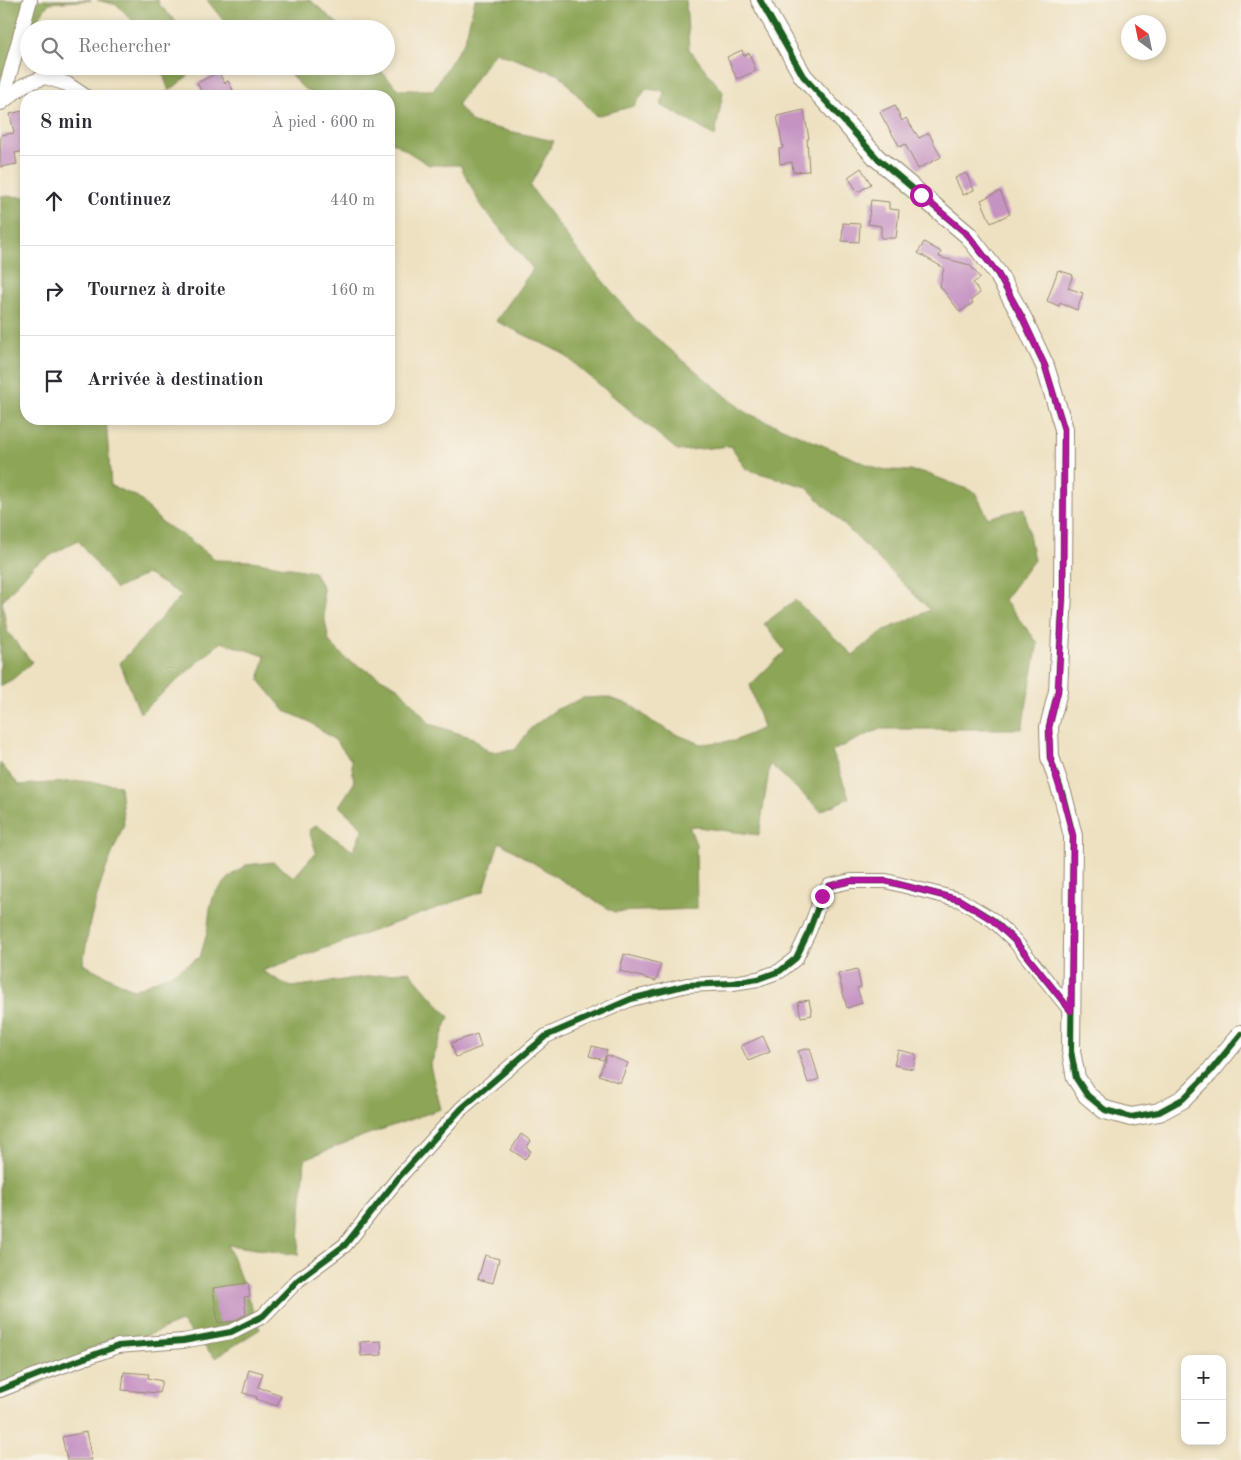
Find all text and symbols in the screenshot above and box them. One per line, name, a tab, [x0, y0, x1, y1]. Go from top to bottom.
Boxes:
north arrow	[1121, 15, 1166, 60]
search box	[20, 20, 395, 75]
icon: search	[38, 34, 66, 62]
text: Rechercher	[78, 38, 171, 57]
text: 8 min	[40, 112, 93, 133]
text: À pied · 600 m	[272, 115, 375, 131]
route start	[910, 184, 933, 207]
icon: ahead	[40, 187, 68, 215]
text: Continuez	[87, 191, 171, 210]
text: 440 m	[330, 193, 375, 209]
icon: right	[40, 277, 68, 305]
text: Tournez à droite	[87, 281, 226, 300]
text: 160 m	[330, 283, 375, 299]
icon: arrive	[40, 367, 68, 395]
text: Arrivée à destination	[87, 371, 263, 390]
route end	[811, 885, 834, 908]
map controls	[1181, 1355, 1226, 1445]
button: +	[1181, 1355, 1226, 1400]
button: −	[1181, 1400, 1226, 1445]

